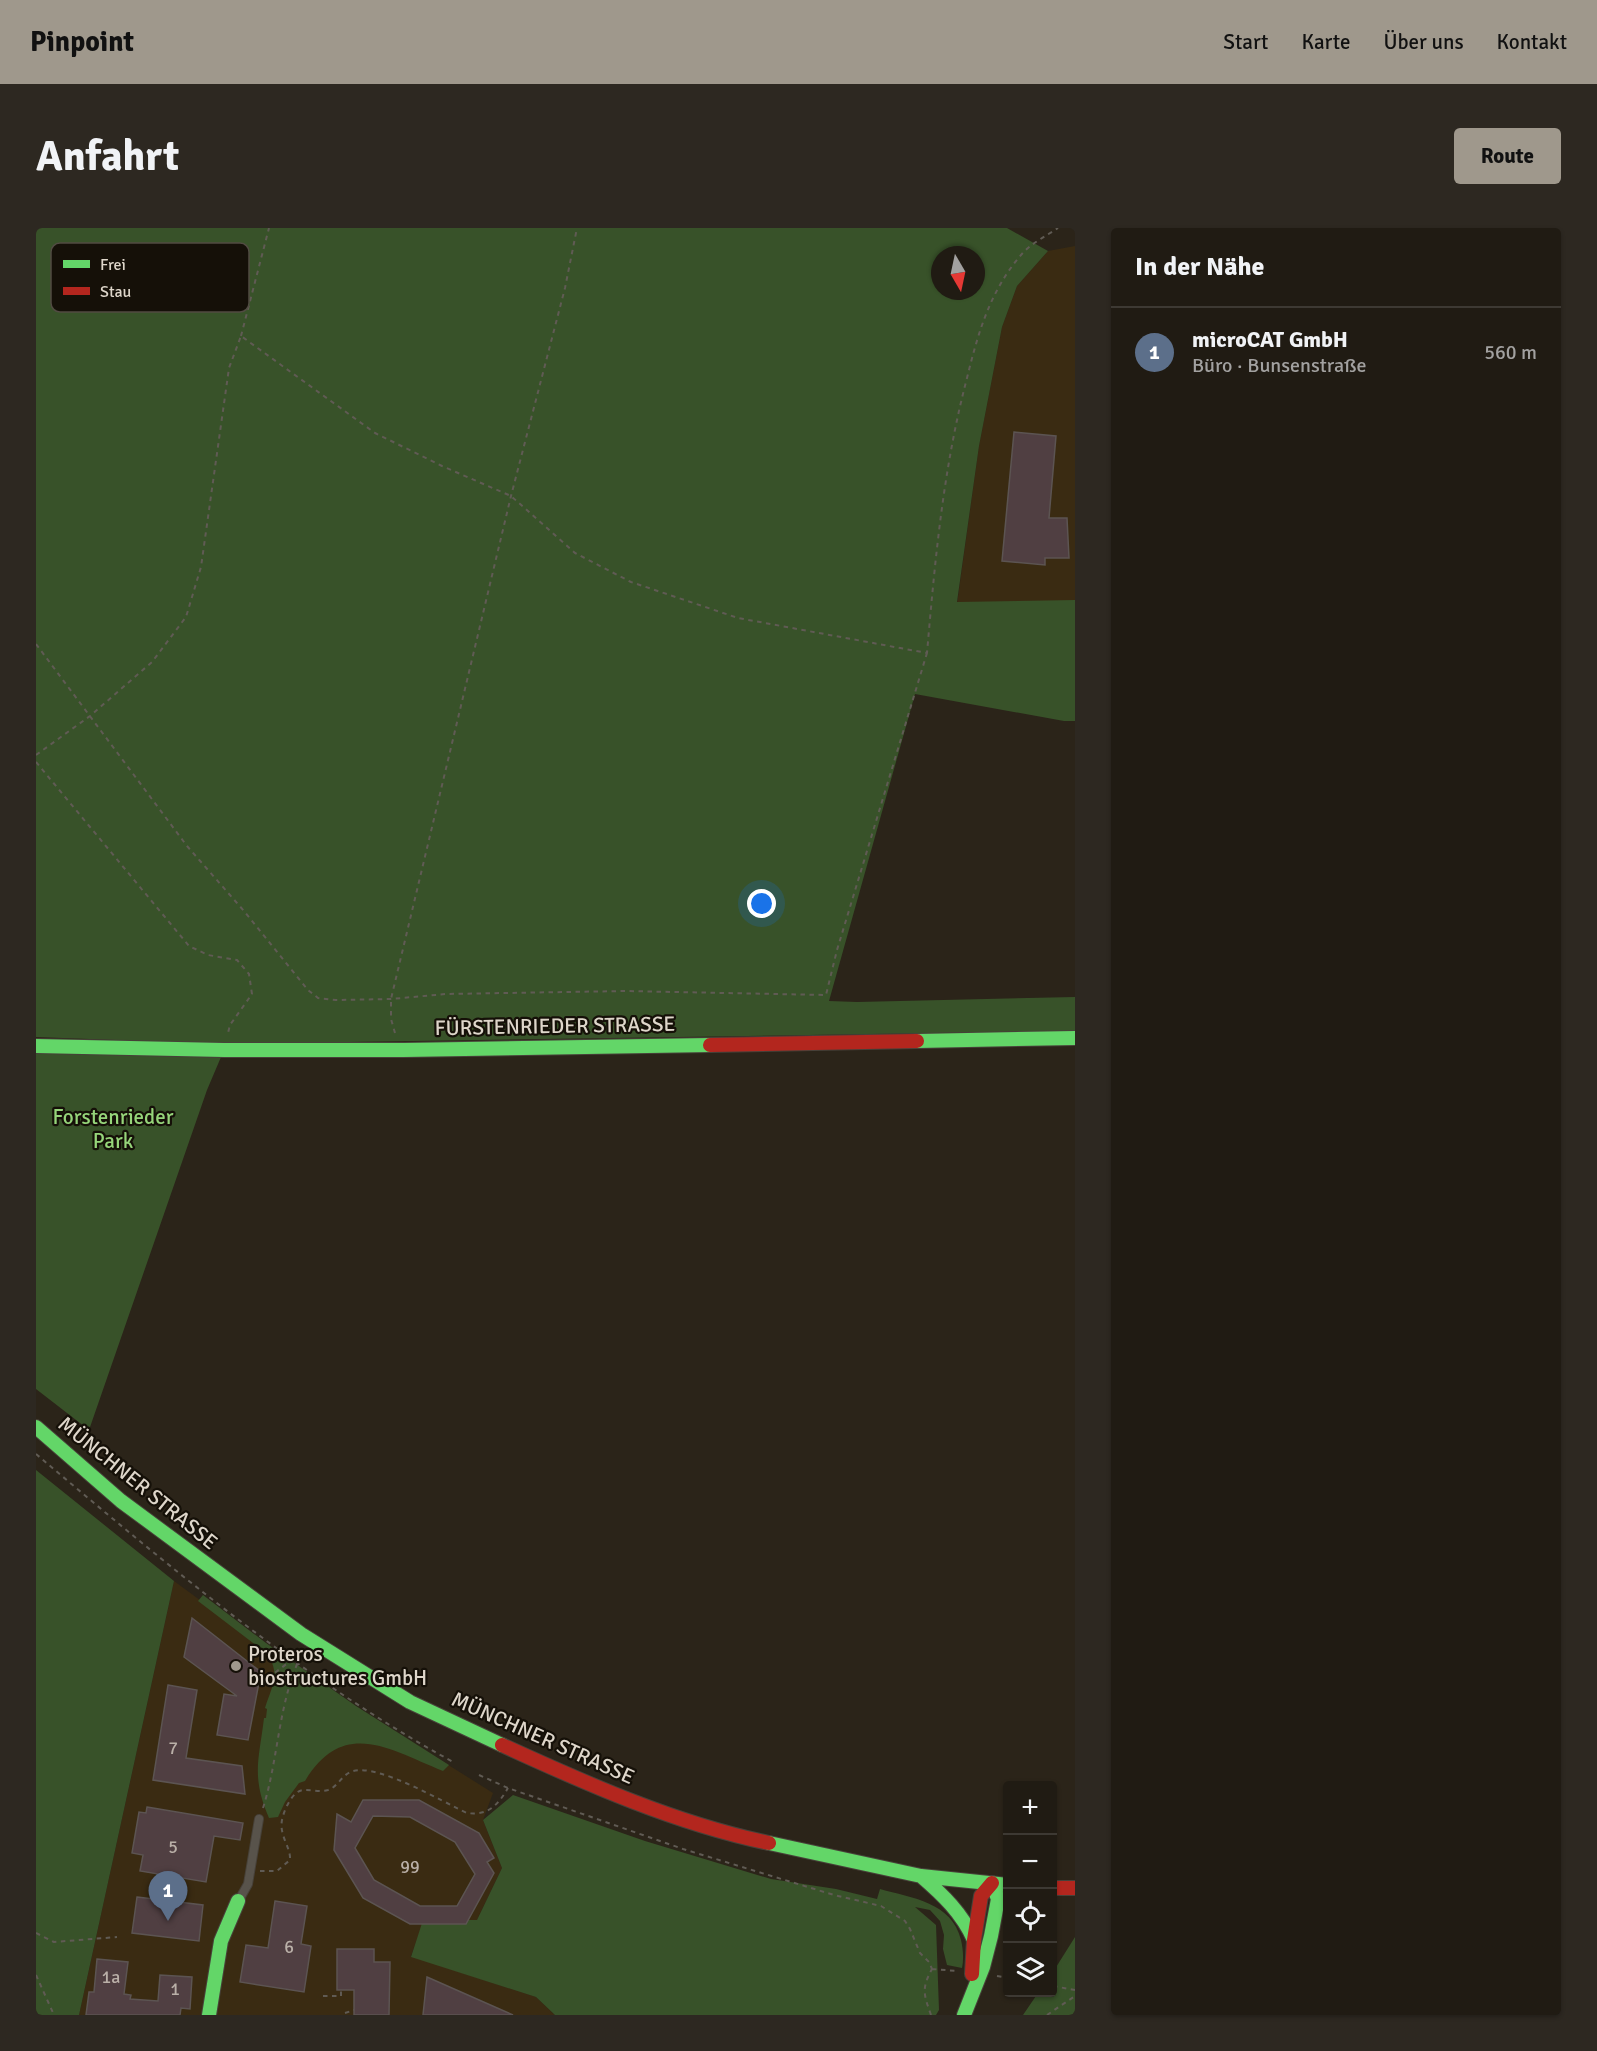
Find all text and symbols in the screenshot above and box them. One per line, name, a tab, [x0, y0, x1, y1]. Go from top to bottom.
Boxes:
text: Pinpoint	[30, 25, 134, 59]
text: Start	[1223, 29, 1268, 55]
text: Karte	[1301, 29, 1350, 55]
text: Über uns	[1383, 29, 1464, 55]
text: Kontakt	[1497, 29, 1567, 55]
button: Route	[1454, 128, 1561, 184]
text: Anfahrt	[36, 131, 179, 182]
legend	[51, 243, 249, 312]
north arrow	[931, 246, 985, 300]
text: In der Nähe	[1135, 251, 1265, 283]
text: Frei	[100, 255, 126, 275]
text: Stau	[100, 282, 131, 302]
text: microCAT GmbH	[1192, 326, 1348, 353]
text: 1	[1149, 340, 1160, 365]
text: 560 m	[1484, 340, 1537, 365]
text: Büro · Bunsenstraße	[1192, 353, 1367, 378]
your location	[747, 889, 776, 918]
street label: FÜRSTENRIEDER STRASSE	[434, 1011, 676, 1041]
park label: Forstenrieder Park	[53, 1104, 174, 1154]
street label: MÜNCHNER STRASSE	[53, 1411, 223, 1555]
place label: Proteros biostructures GmbH	[248, 1641, 427, 1691]
marker: Proteros biostructures GmbH	[229, 1659, 243, 1673]
street label: MÜNCHNER STRASSE	[447, 1686, 639, 1790]
house number: 7	[168, 1737, 178, 1759]
map controls	[1003, 1781, 1057, 1997]
button: +	[1003, 1781, 1057, 1835]
button: −	[1003, 1835, 1057, 1889]
house number: 5	[168, 1836, 178, 1858]
house number: 99	[400, 1856, 420, 1878]
pin: 1	[148, 1872, 188, 1921]
button: locate	[1003, 1889, 1057, 1943]
house number: 6	[284, 1936, 294, 1958]
button: layers	[1003, 1943, 1057, 1997]
house number: 1a	[102, 1966, 120, 1988]
house number: 1	[170, 1978, 180, 2000]

